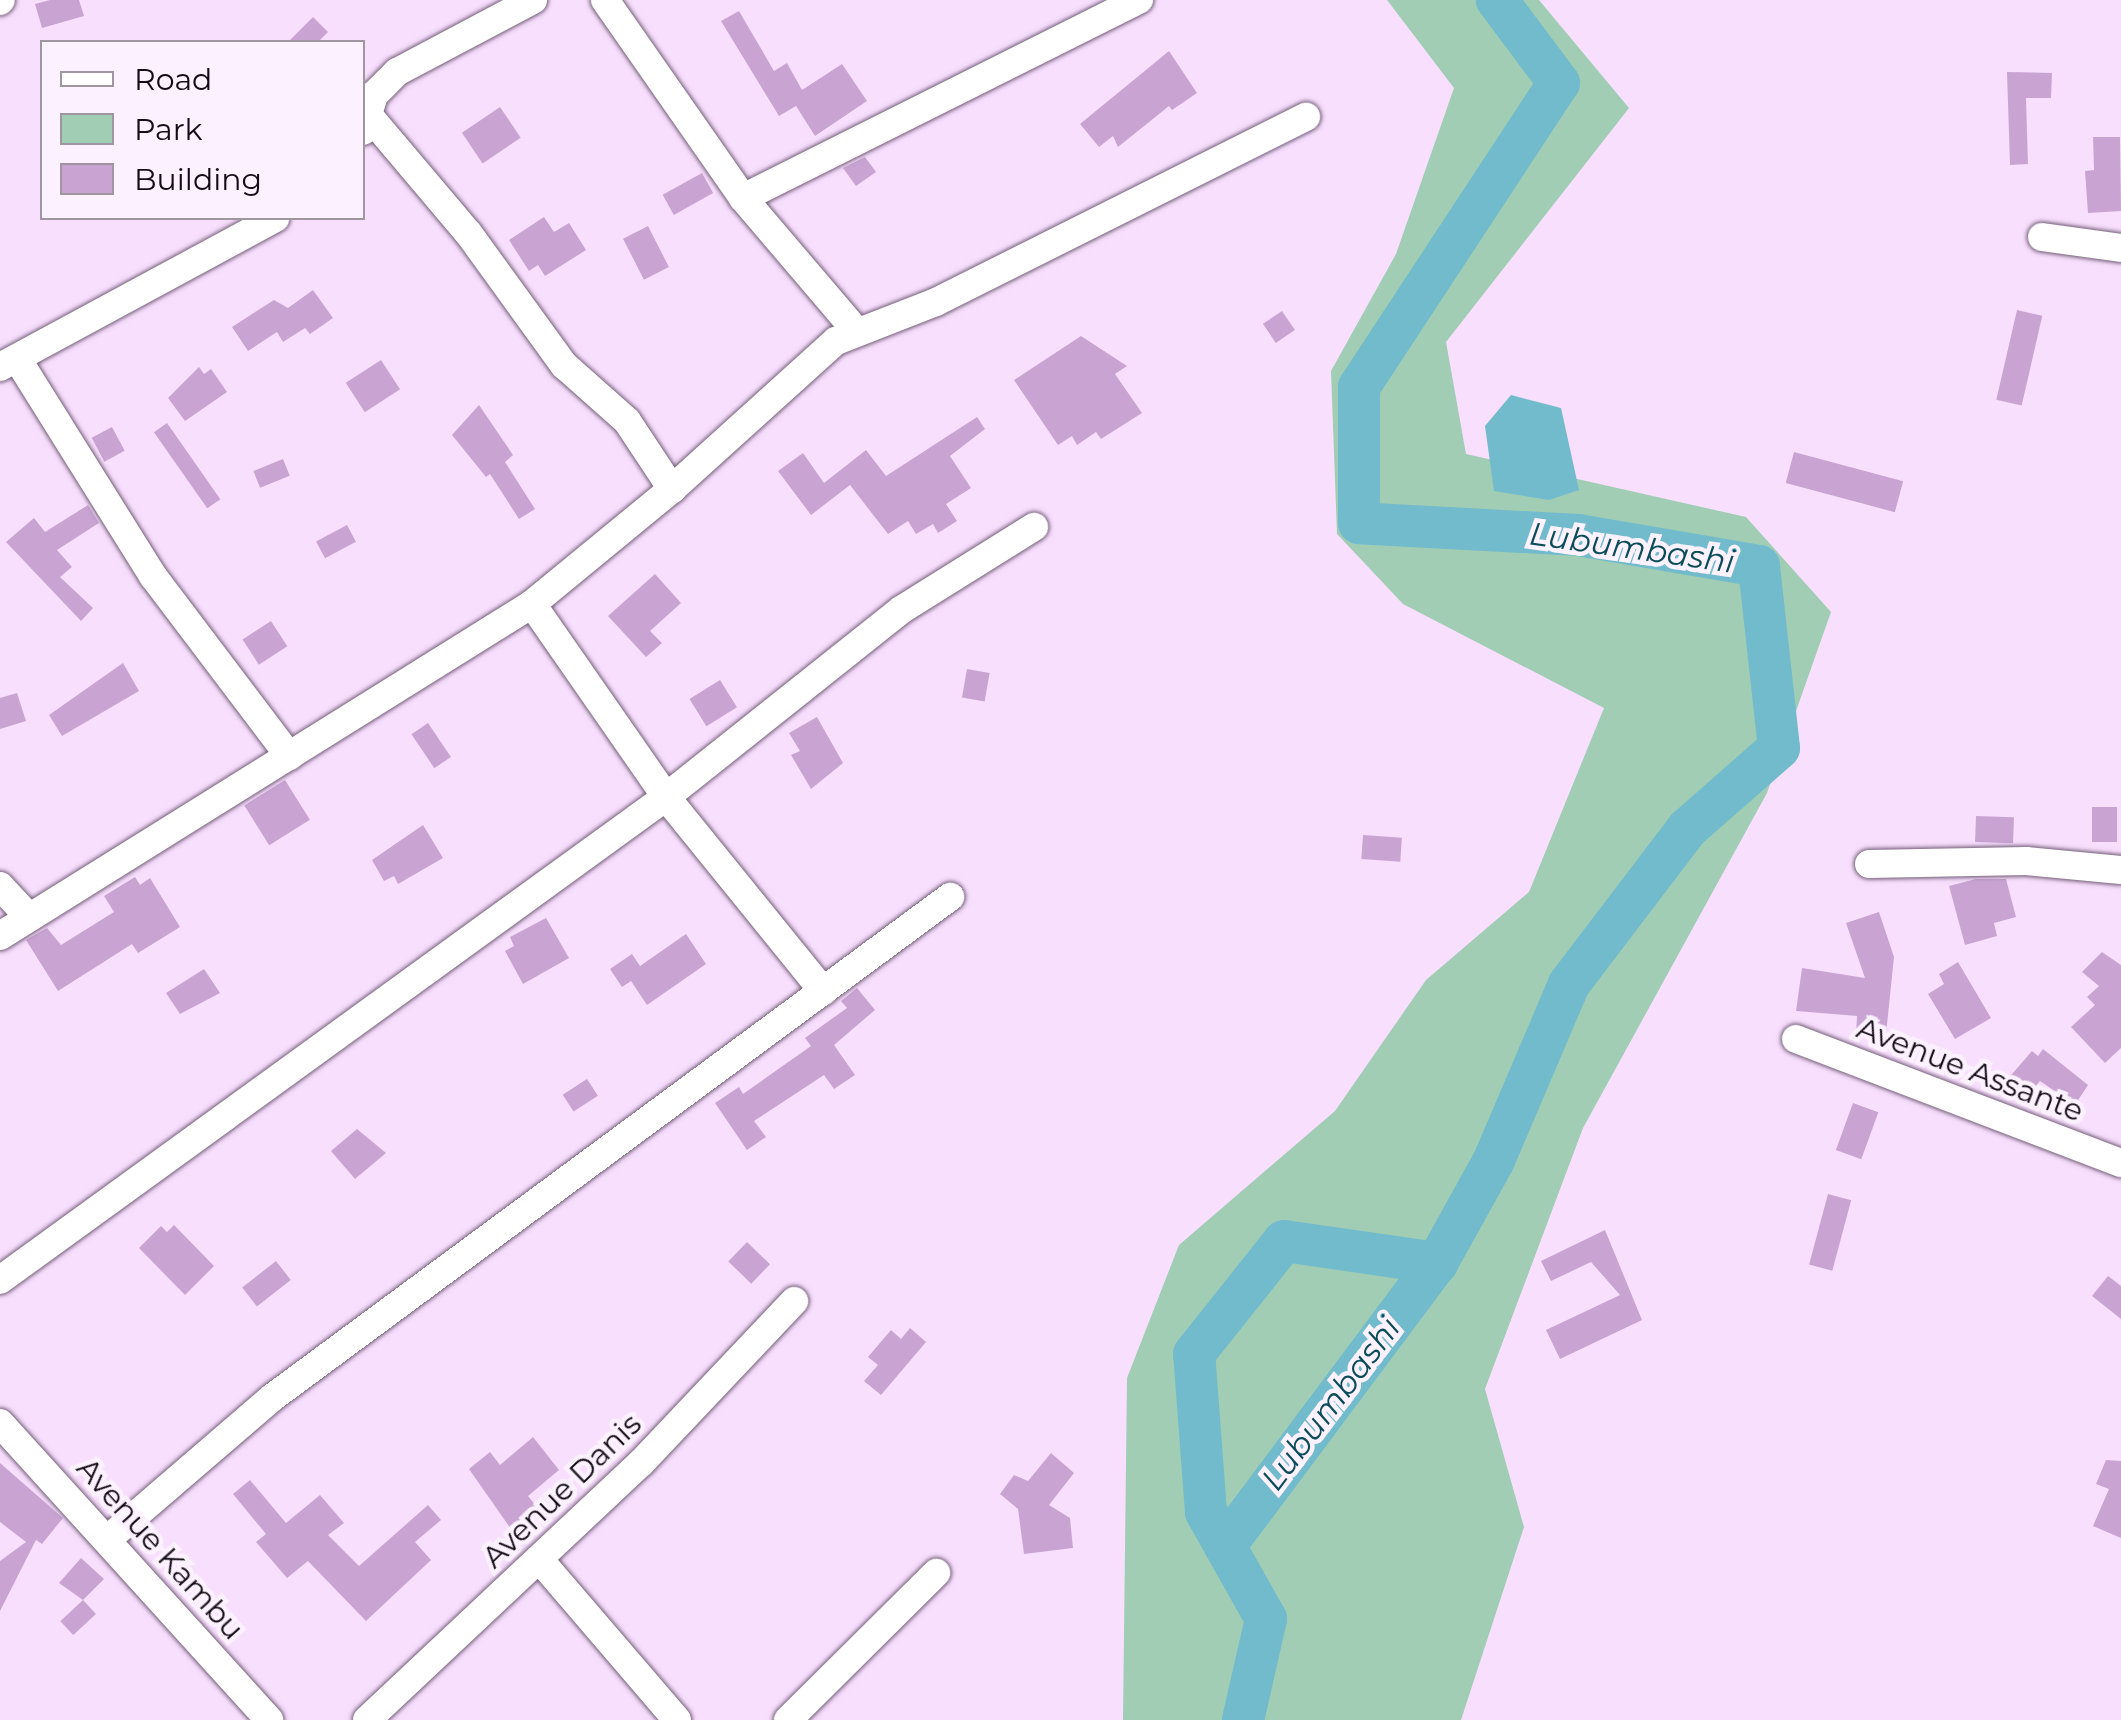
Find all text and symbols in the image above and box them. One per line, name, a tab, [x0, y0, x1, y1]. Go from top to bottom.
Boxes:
legend	[40, 40, 365, 220]
text: Road	[134, 61, 212, 98]
text: Park	[134, 111, 203, 148]
text: Building	[134, 161, 262, 198]
water label: Lubumbashi	[1527, 515, 1737, 581]
street label: Avenue Assante	[1852, 1010, 2088, 1130]
water label: Lubumbashi	[1254, 1310, 1408, 1498]
street label: Avenue Danis	[475, 1406, 649, 1576]
street label: Avenue Kambu	[69, 1451, 251, 1647]

